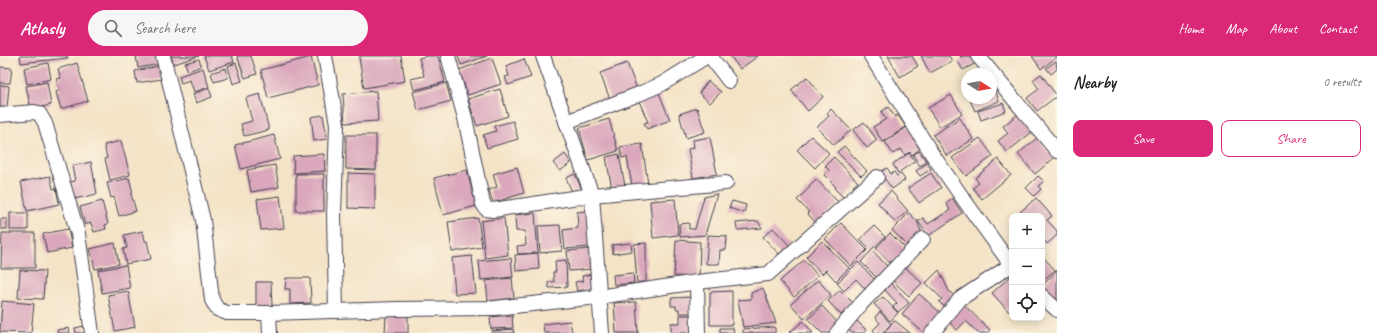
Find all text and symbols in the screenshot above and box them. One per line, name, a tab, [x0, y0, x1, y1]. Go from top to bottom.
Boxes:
search box	[88, 10, 368, 46]
text: Atlasly	[20, 16, 64, 40]
icon: search	[102, 17, 124, 39]
text: Search here	[134, 19, 195, 38]
text: Home	[1178, 20, 1204, 37]
text: Map	[1226, 20, 1247, 37]
text: About	[1269, 20, 1297, 37]
text: Contact	[1319, 20, 1357, 37]
north arrow	[961, 68, 997, 104]
text: Nearby	[1073, 72, 1116, 93]
text: 0 results	[1323, 74, 1361, 90]
button: Save	[1073, 120, 1213, 157]
button: Share	[1221, 120, 1361, 157]
map controls	[1009, 213, 1045, 321]
button: +	[1009, 213, 1045, 249]
button: −	[1009, 249, 1045, 285]
button: locate	[1009, 285, 1045, 321]

